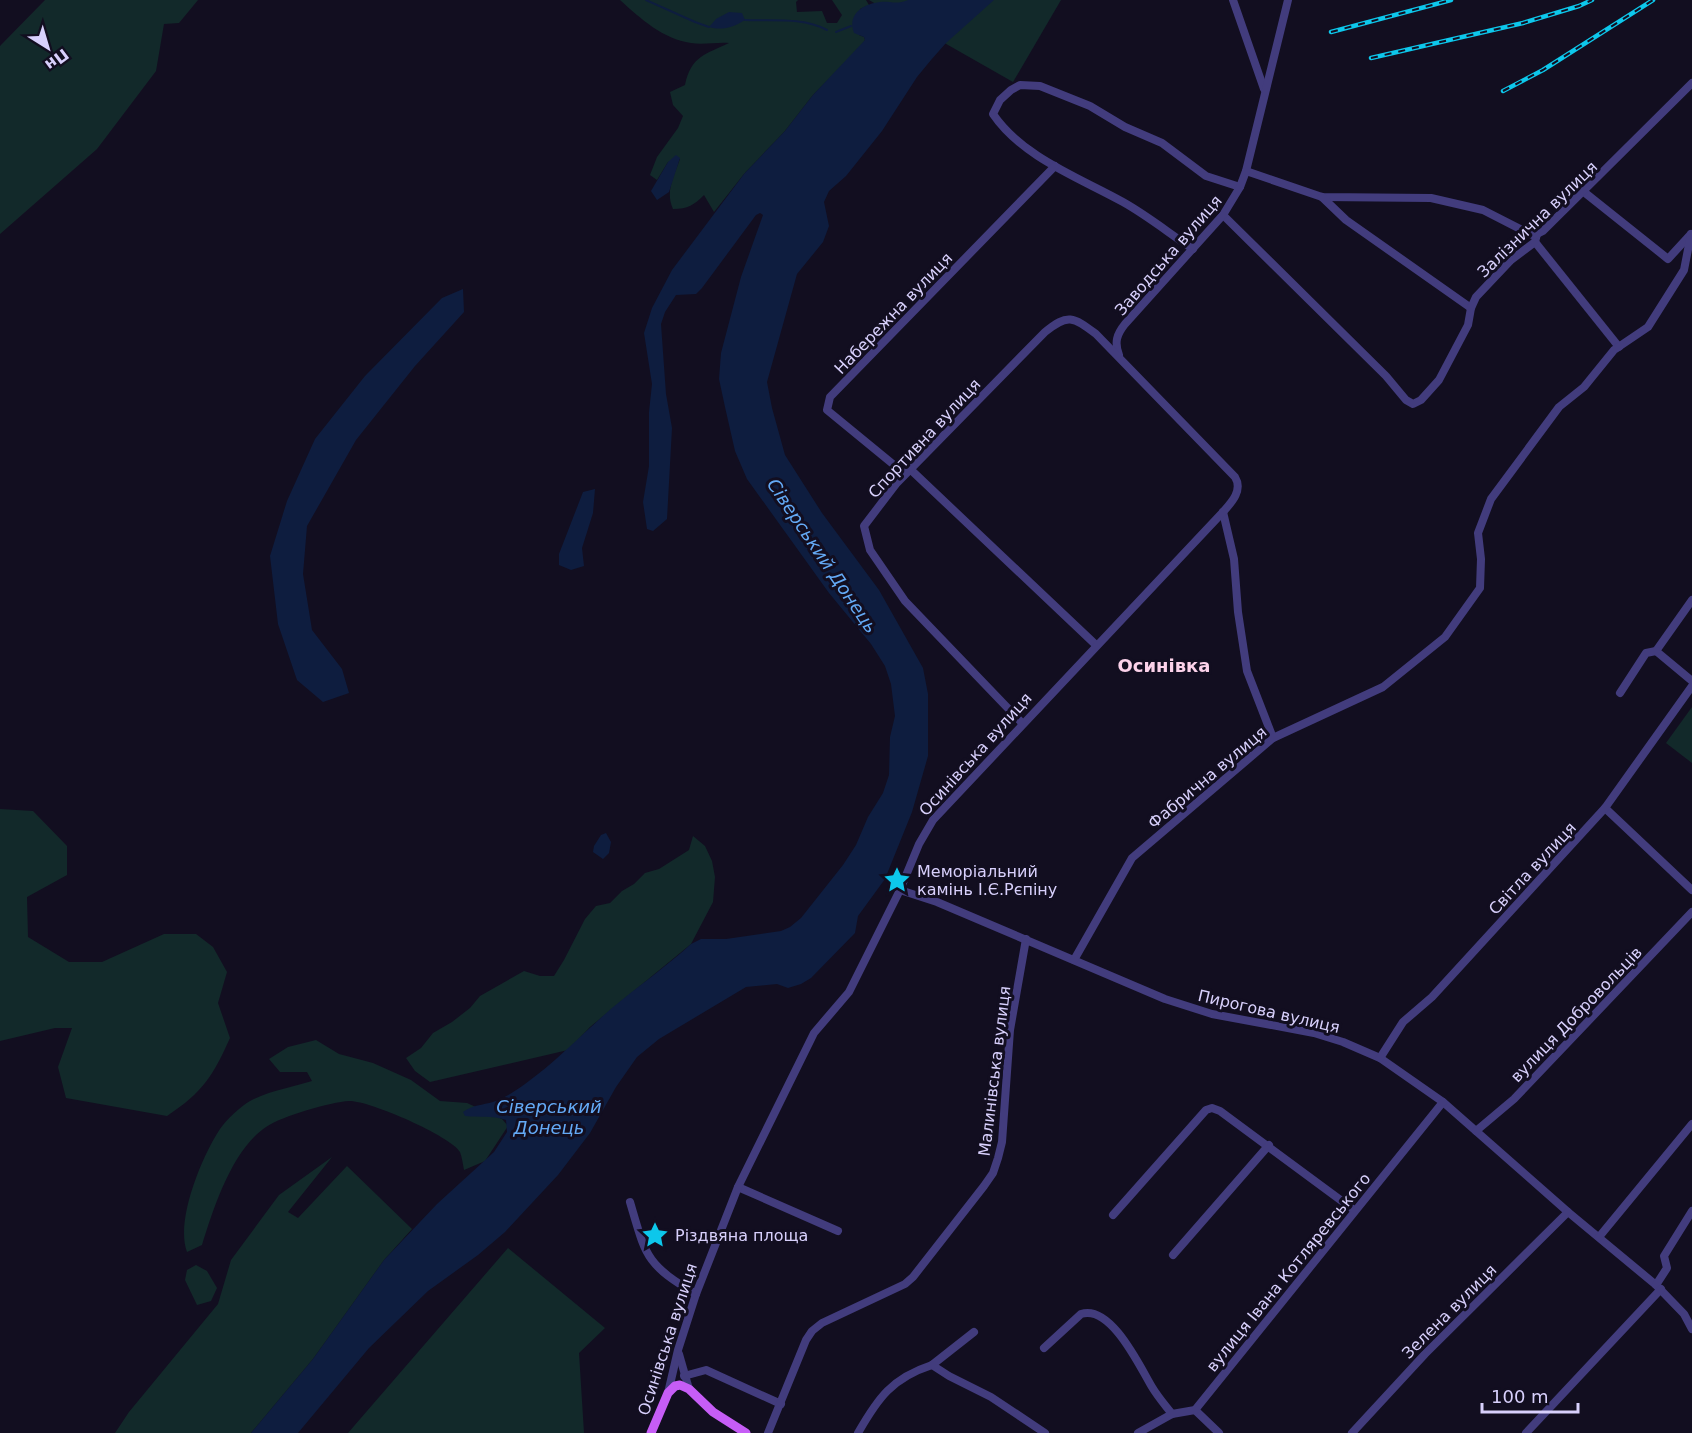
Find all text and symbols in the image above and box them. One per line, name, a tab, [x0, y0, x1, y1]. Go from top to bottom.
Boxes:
north arrow	[18, 18, 78, 78]
text: Пн	[41, 45, 72, 75]
street label: Залізнична вулиця	[1474, 157, 1601, 281]
street label: Заводська вулиця	[1111, 191, 1226, 319]
street label: Набережна вулиця	[830, 249, 956, 378]
street label: Спортивна вулиця	[864, 375, 985, 502]
water label: Сіверський Донець	[763, 474, 882, 637]
district label: Осинівка	[1118, 655, 1210, 676]
street label: Осинівська вулиця	[915, 689, 1036, 820]
street label: Фабрична вулиця	[1144, 722, 1270, 832]
street label: Світла вулиця	[1485, 818, 1580, 919]
place label: Меморіальний камінь І.Є.Рєпіну	[917, 862, 1057, 899]
place icon: Меморіальний камінь І.Є.Рєпіну	[882, 865, 912, 895]
street label: вулиця Добровольців	[1507, 943, 1646, 1086]
street label: Малинівська вулиця	[975, 985, 1014, 1157]
street label: Пирогова вулиця	[1196, 986, 1342, 1037]
water label: Сіверський Донець	[496, 1096, 602, 1138]
street label: вулиця Івана Котляревського	[1202, 1169, 1374, 1375]
place icon: Різдвяна площа	[640, 1220, 670, 1250]
place label: Різдвяна площа	[675, 1226, 808, 1245]
street label: Зелена вулиця	[1398, 1260, 1500, 1362]
street label: Осинівська вулиця	[634, 1261, 701, 1418]
scale bar	[1482, 1376, 1578, 1414]
text: 100 m	[1491, 1386, 1549, 1407]

